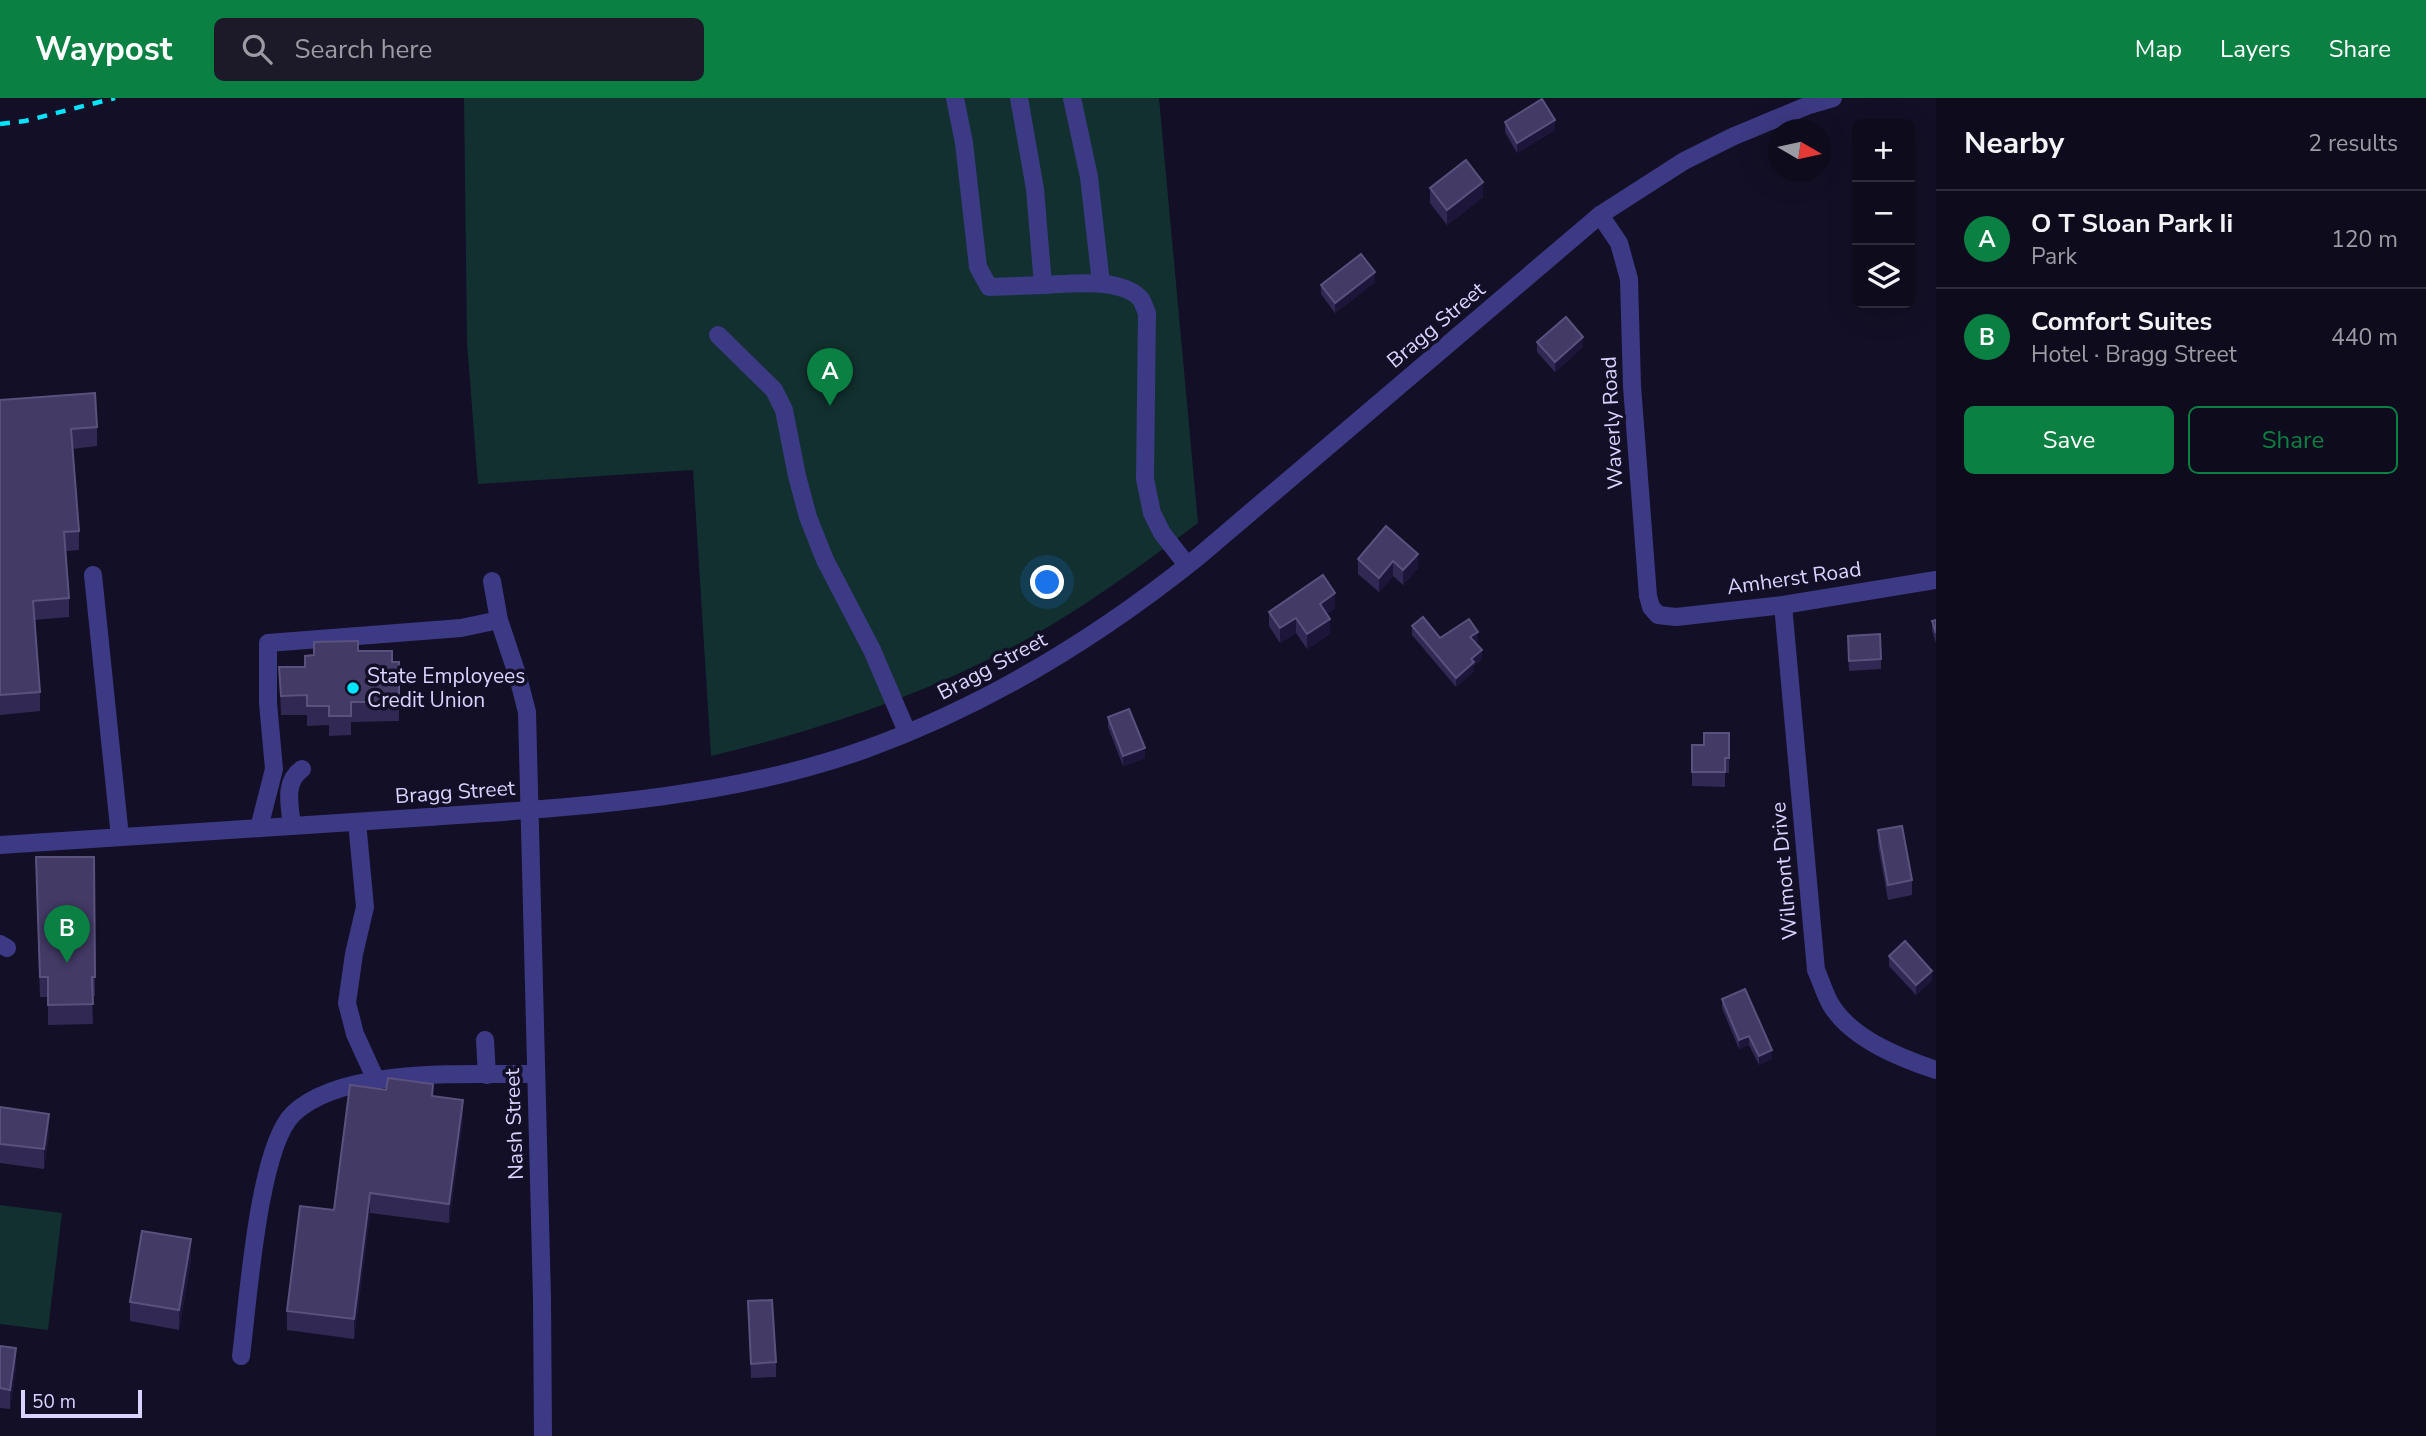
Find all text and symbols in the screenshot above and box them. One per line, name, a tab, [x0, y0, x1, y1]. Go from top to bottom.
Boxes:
search box	[214, 18, 704, 81]
text: Waypost	[35, 27, 172, 72]
icon: search	[238, 30, 276, 68]
text: Search here	[294, 32, 432, 67]
text: Map	[2135, 33, 2182, 65]
text: Layers	[2220, 33, 2291, 65]
text: Share	[2329, 33, 2391, 65]
north arrow	[1768, 119, 1831, 182]
map controls	[1852, 119, 1915, 308]
button: +	[1852, 119, 1915, 182]
text: Nearby	[1964, 123, 2064, 164]
text: 2 results	[2308, 128, 2398, 159]
button: −	[1852, 182, 1915, 245]
text: O T Sloan Park Ii	[2031, 206, 2233, 241]
text: A	[1978, 224, 1996, 255]
text: 120 m	[2331, 224, 2398, 255]
text: Park	[2031, 241, 2077, 272]
button: layers	[1852, 245, 1915, 308]
street label: Bragg Street	[1381, 275, 1491, 374]
text: Comfort Suites	[2031, 304, 2212, 339]
text: B	[1979, 322, 1995, 353]
text: 440 m	[2331, 322, 2398, 353]
text: Hotel · Bragg Street	[2031, 339, 2237, 370]
pin: A	[807, 348, 853, 406]
street label: Waverly Road	[1595, 356, 1629, 490]
button: Save	[1964, 406, 2174, 474]
button: Share	[2188, 406, 2398, 474]
street label: Amherst Road	[1725, 555, 1863, 601]
your location	[1030, 565, 1064, 599]
street label: Bragg Street	[932, 625, 1052, 707]
place label: State Employees Credit Union	[367, 662, 525, 714]
marker: State Employees Credit Union	[345, 680, 361, 696]
street label: Bragg Street	[394, 774, 516, 810]
street label: Wilmont Drive	[1764, 801, 1804, 941]
pin: B	[44, 905, 90, 963]
street label: Nash Street	[498, 1067, 530, 1180]
scale bar	[21, 1387, 142, 1419]
text: 50 m	[32, 1389, 76, 1415]

